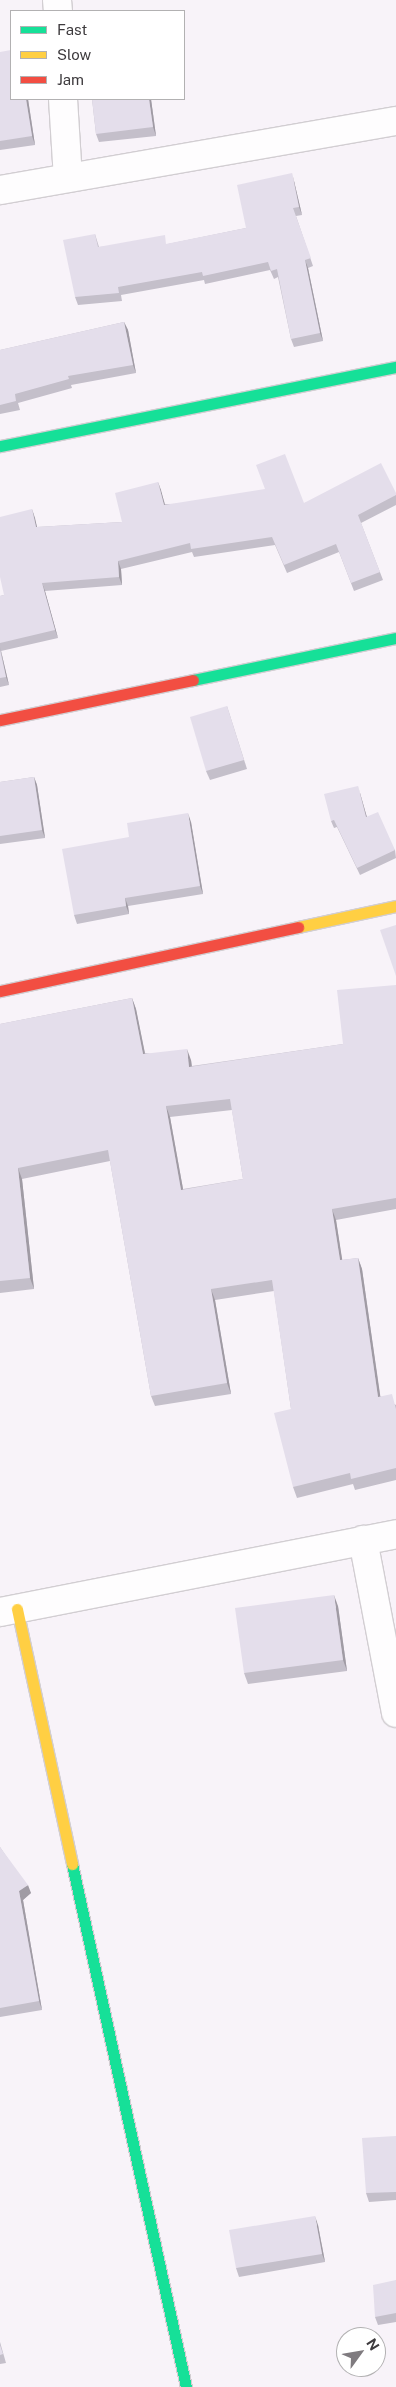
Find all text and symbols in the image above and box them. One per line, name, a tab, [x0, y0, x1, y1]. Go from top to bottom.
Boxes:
legend	[10, 10, 185, 100]
text: Fast	[57, 21, 87, 38]
text: Slow	[57, 46, 91, 63]
text: Jam	[57, 71, 84, 88]
north arrow	[336, 2327, 386, 2377]
text: N	[363, 2336, 383, 2353]

